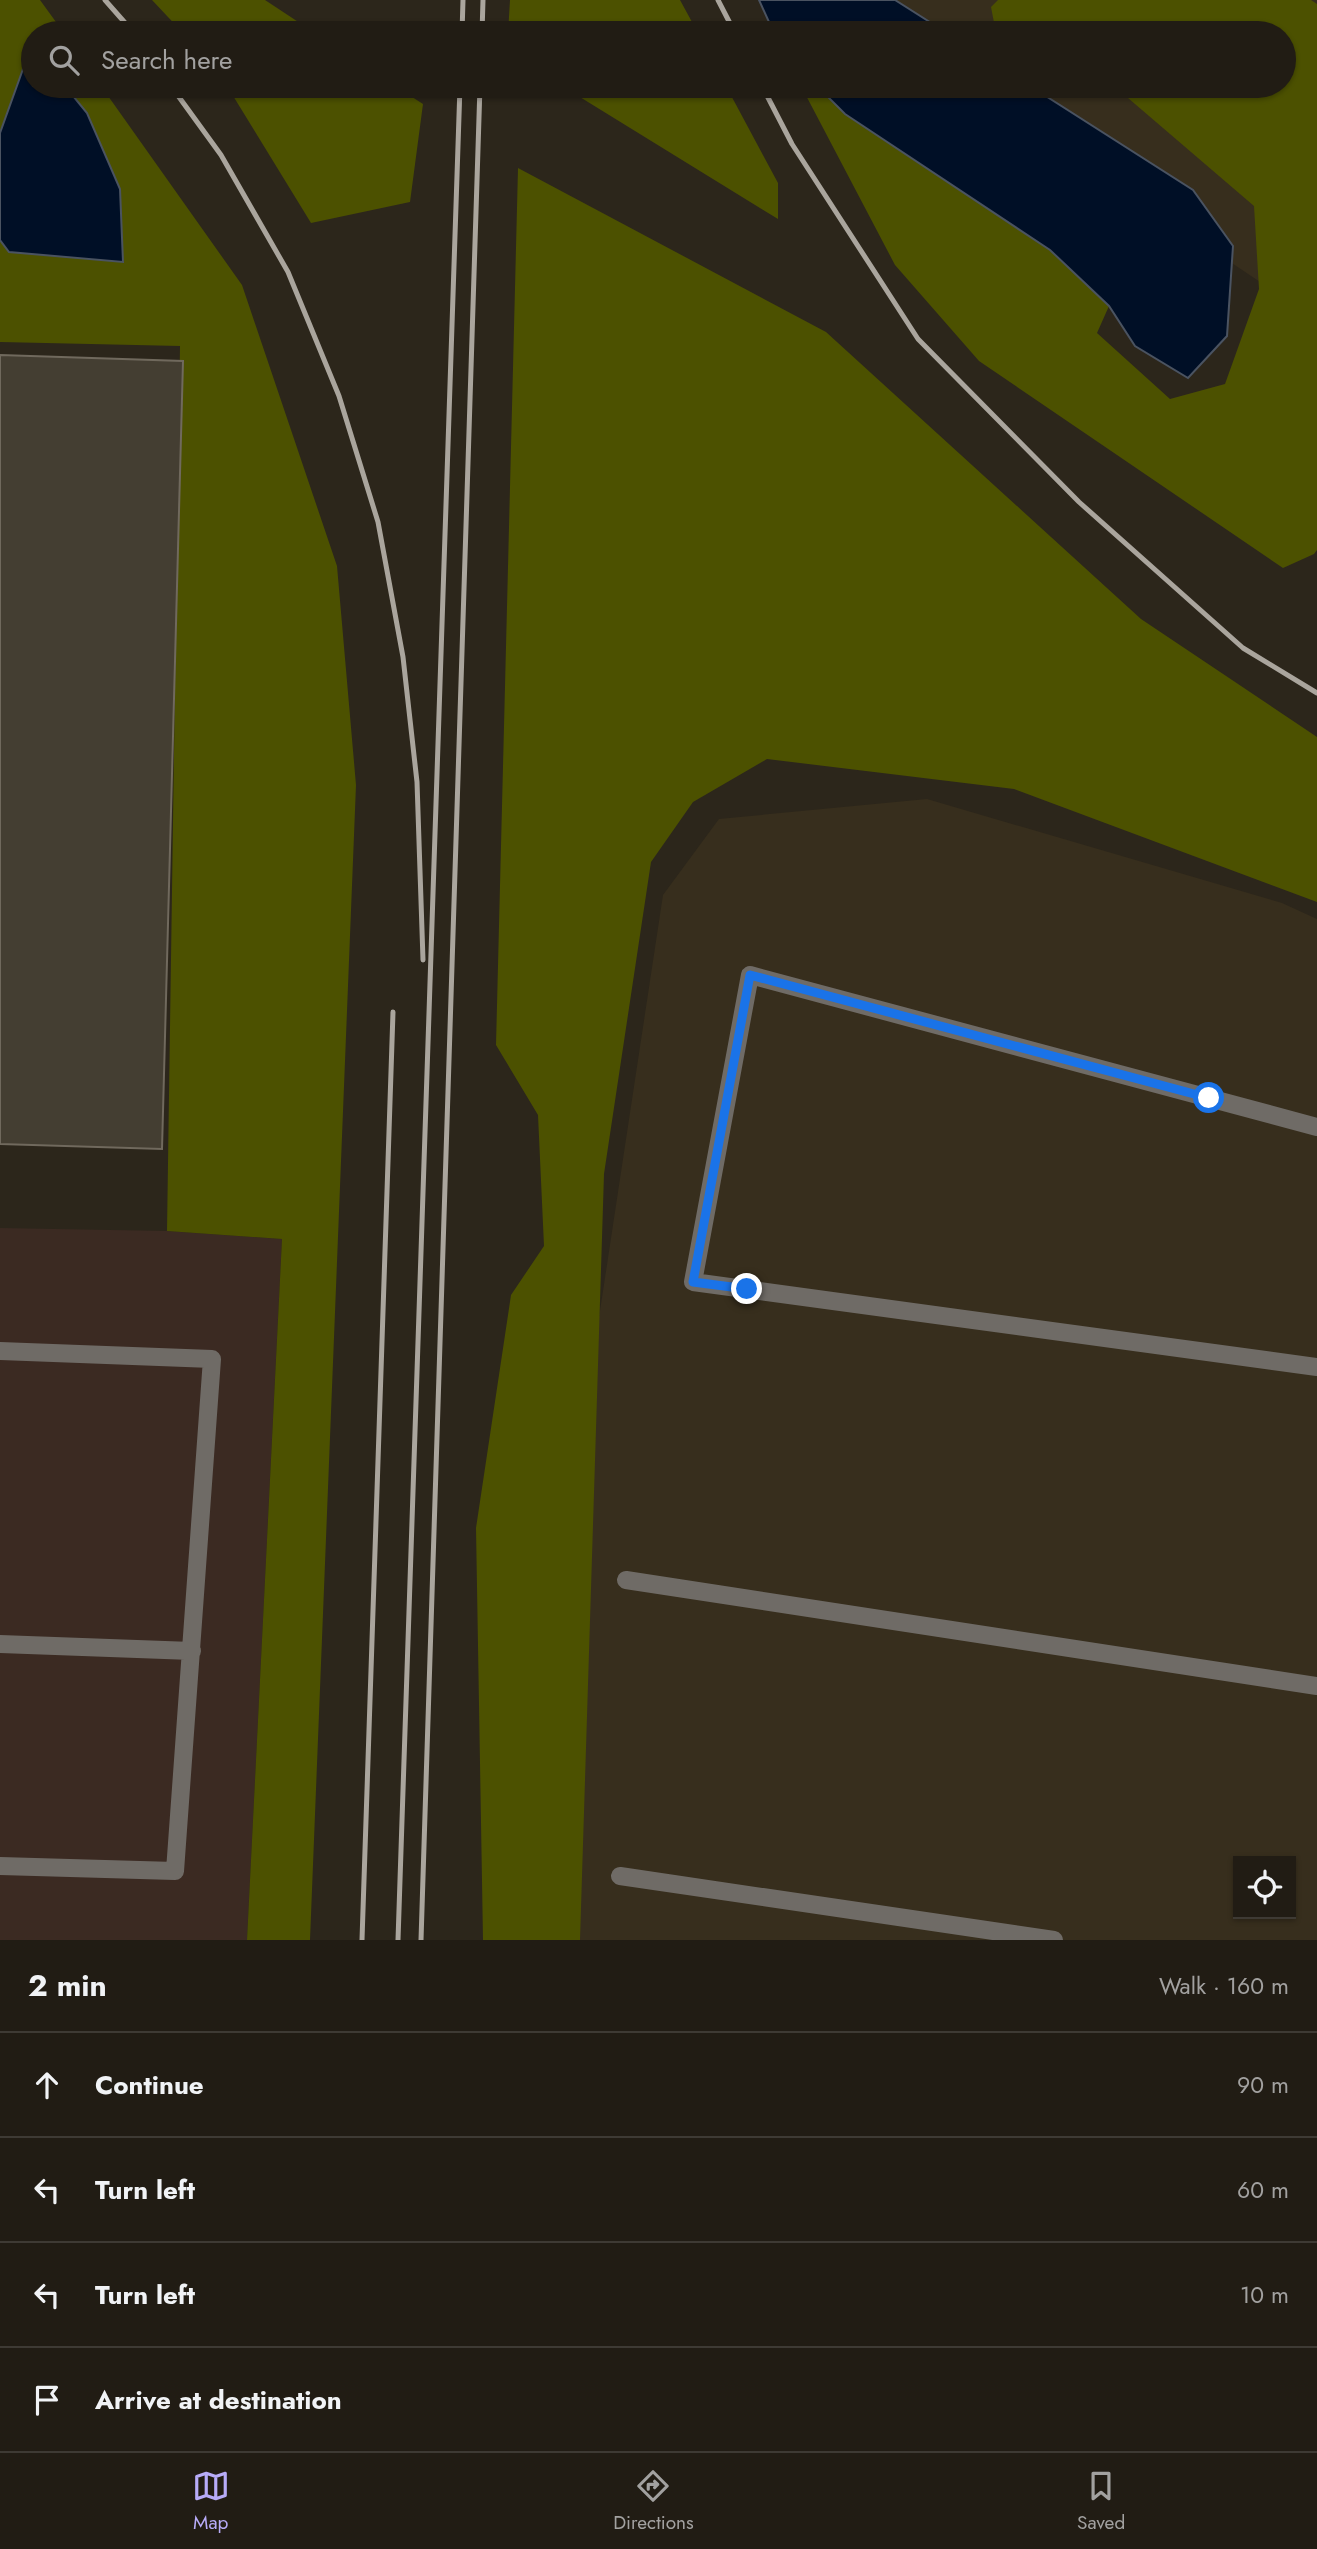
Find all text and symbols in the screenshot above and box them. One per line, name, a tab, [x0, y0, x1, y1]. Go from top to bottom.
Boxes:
search box	[21, 21, 1296, 98]
icon: search	[45, 41, 83, 79]
text: Search here	[101, 41, 233, 79]
route start	[1193, 1082, 1224, 1113]
route end	[731, 1273, 762, 1304]
map controls	[1233, 1856, 1296, 1919]
button: locate	[1233, 1856, 1296, 1919]
text: 2 min	[28, 1964, 107, 2007]
text: Walk · 160 m	[1159, 1969, 1289, 2003]
icon: ahead	[28, 2066, 66, 2104]
text: Continue	[95, 2066, 204, 2104]
text: 90 m	[1237, 2068, 1289, 2102]
icon: left	[28, 2171, 66, 2209]
text: Turn left	[95, 2171, 195, 2209]
text: 60 m	[1237, 2173, 1289, 2207]
icon: left	[28, 2276, 66, 2314]
text: Turn left	[95, 2276, 195, 2314]
text: 10 m	[1240, 2278, 1289, 2312]
icon: arrive	[28, 2381, 66, 2419]
text: Arrive at destination	[95, 2381, 342, 2419]
tab: Map	[192, 2467, 230, 2536]
tab: Directions	[613, 2467, 694, 2536]
tab: Saved	[1077, 2467, 1125, 2536]

